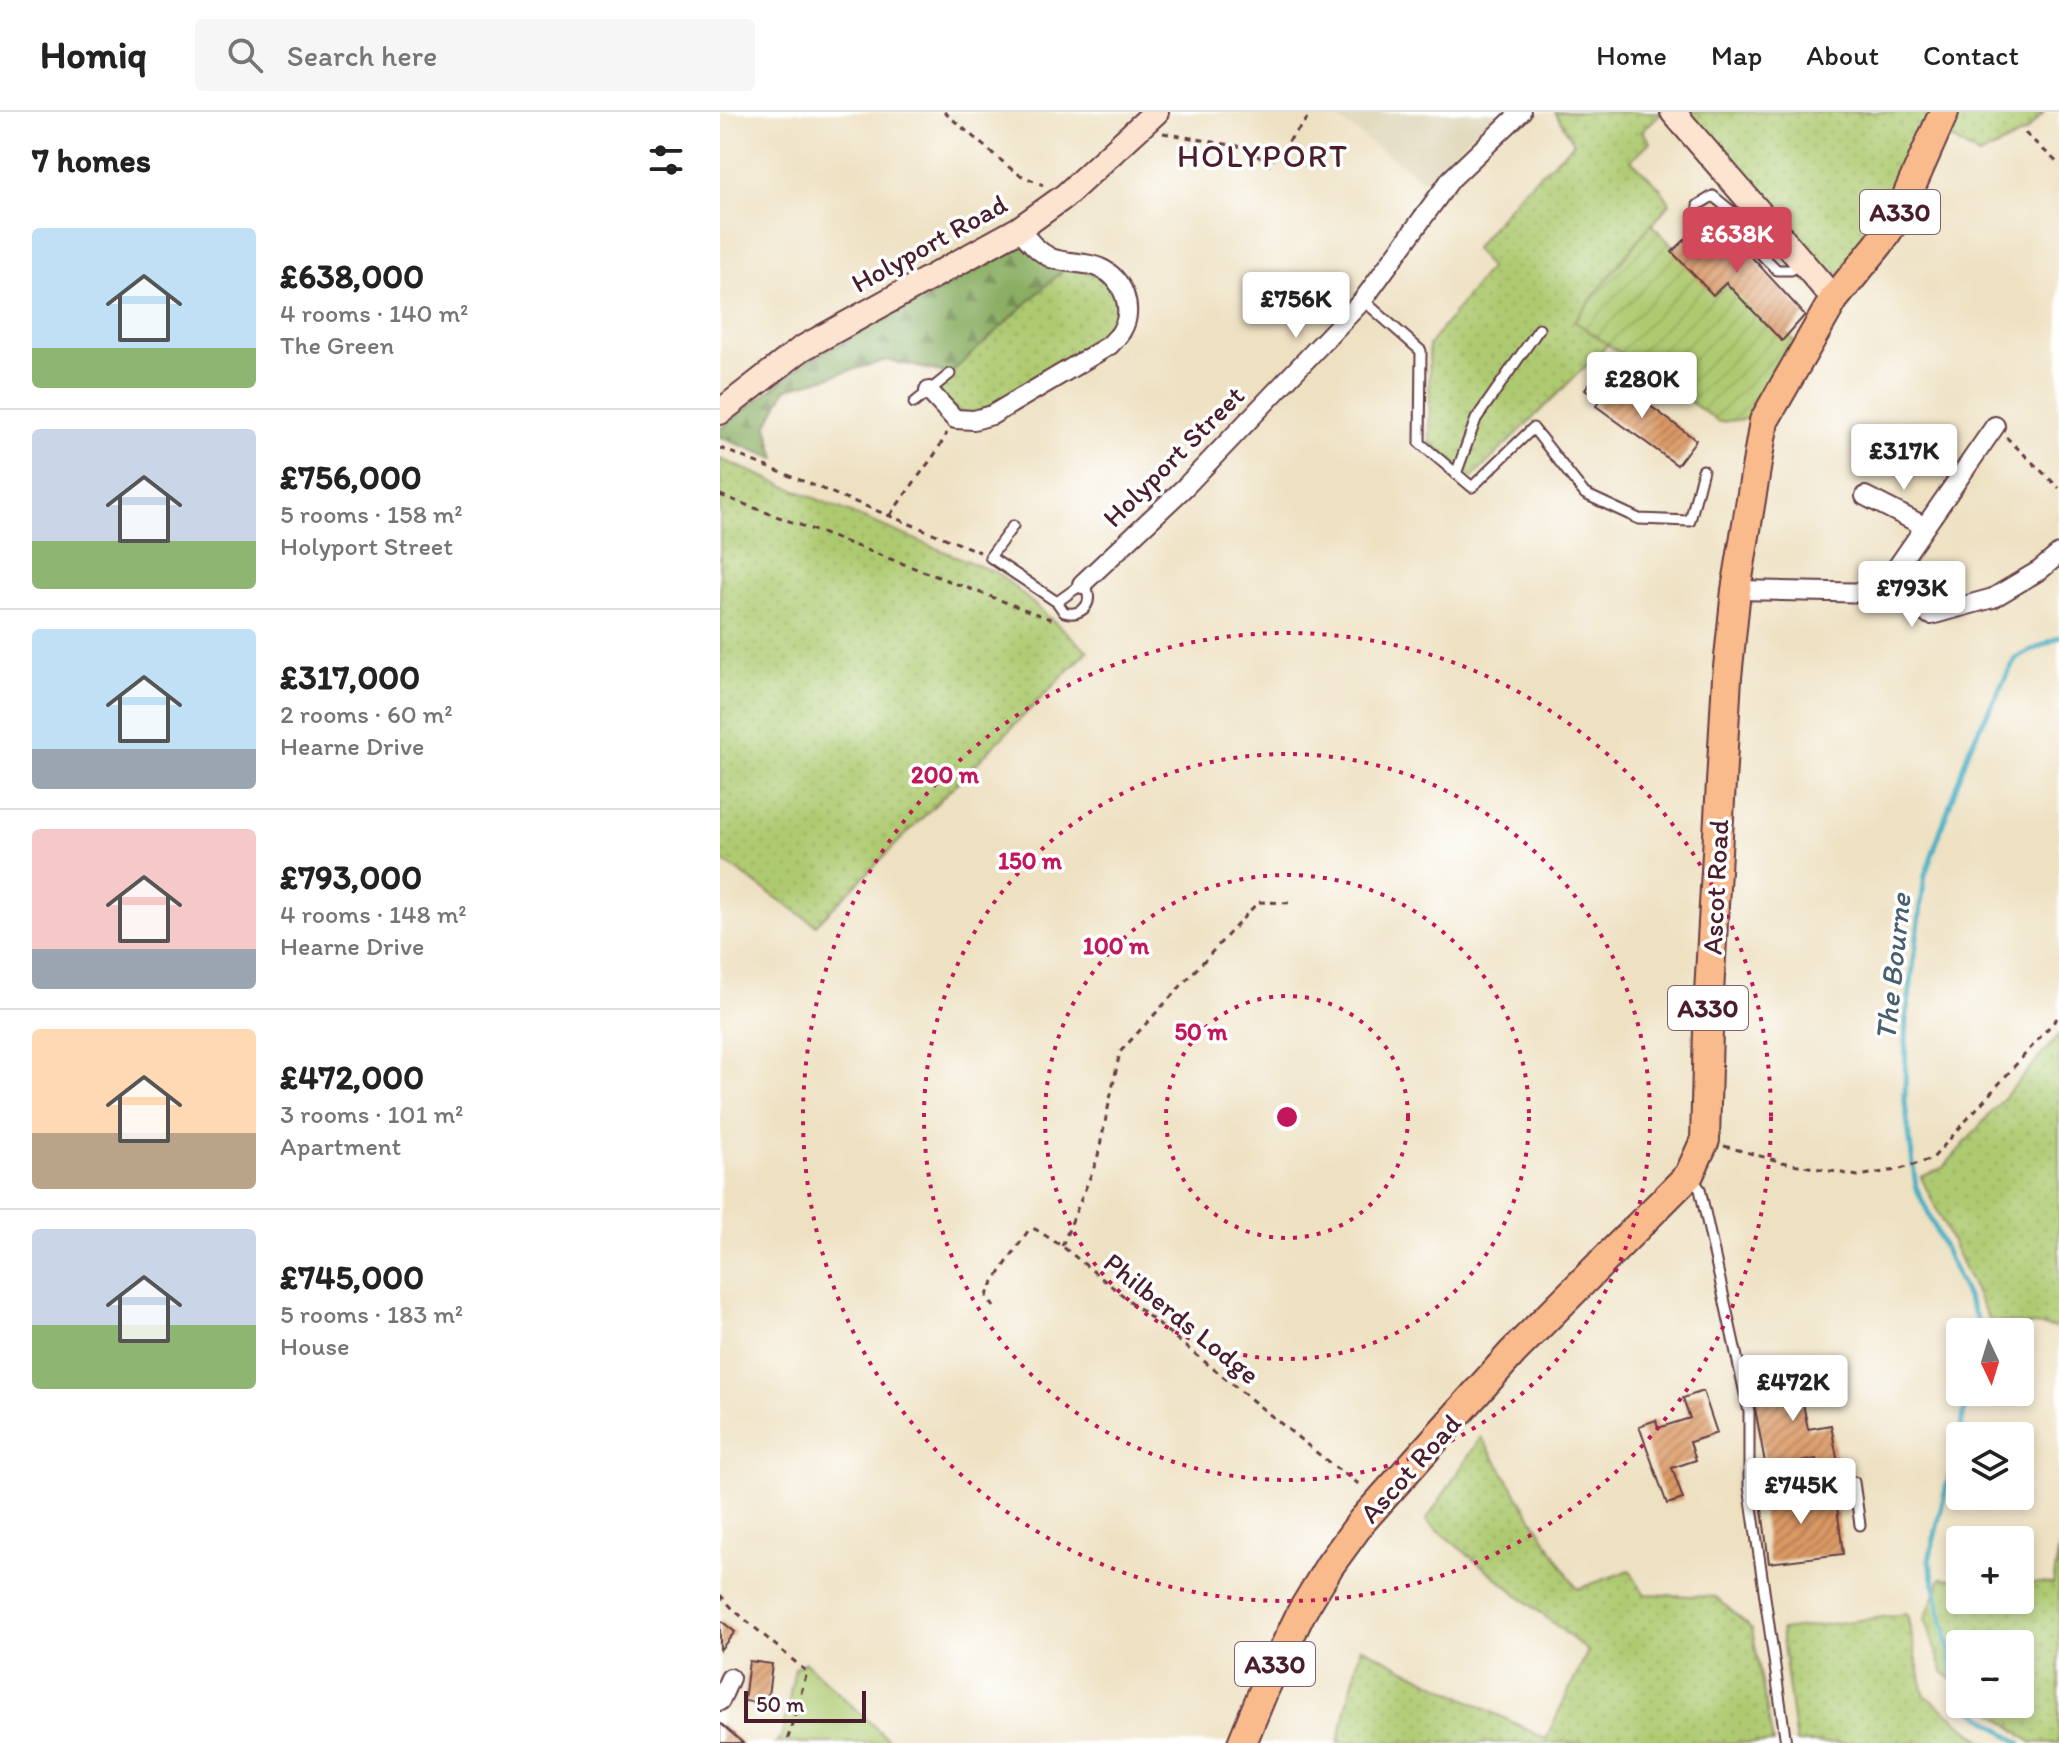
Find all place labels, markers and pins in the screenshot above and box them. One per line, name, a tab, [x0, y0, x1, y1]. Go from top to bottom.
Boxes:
pin: £638K	[1681, 207, 1793, 275]
pin: £756K	[1240, 272, 1352, 340]
pin: £280K	[1586, 352, 1698, 420]
pin: £317K	[1848, 424, 1960, 492]
pin: £793K	[1856, 561, 1968, 629]
centre of rings	[1273, 1103, 1301, 1131]
pin: £472K	[1737, 1355, 1849, 1423]
pin: £745K	[1745, 1458, 1857, 1526]

